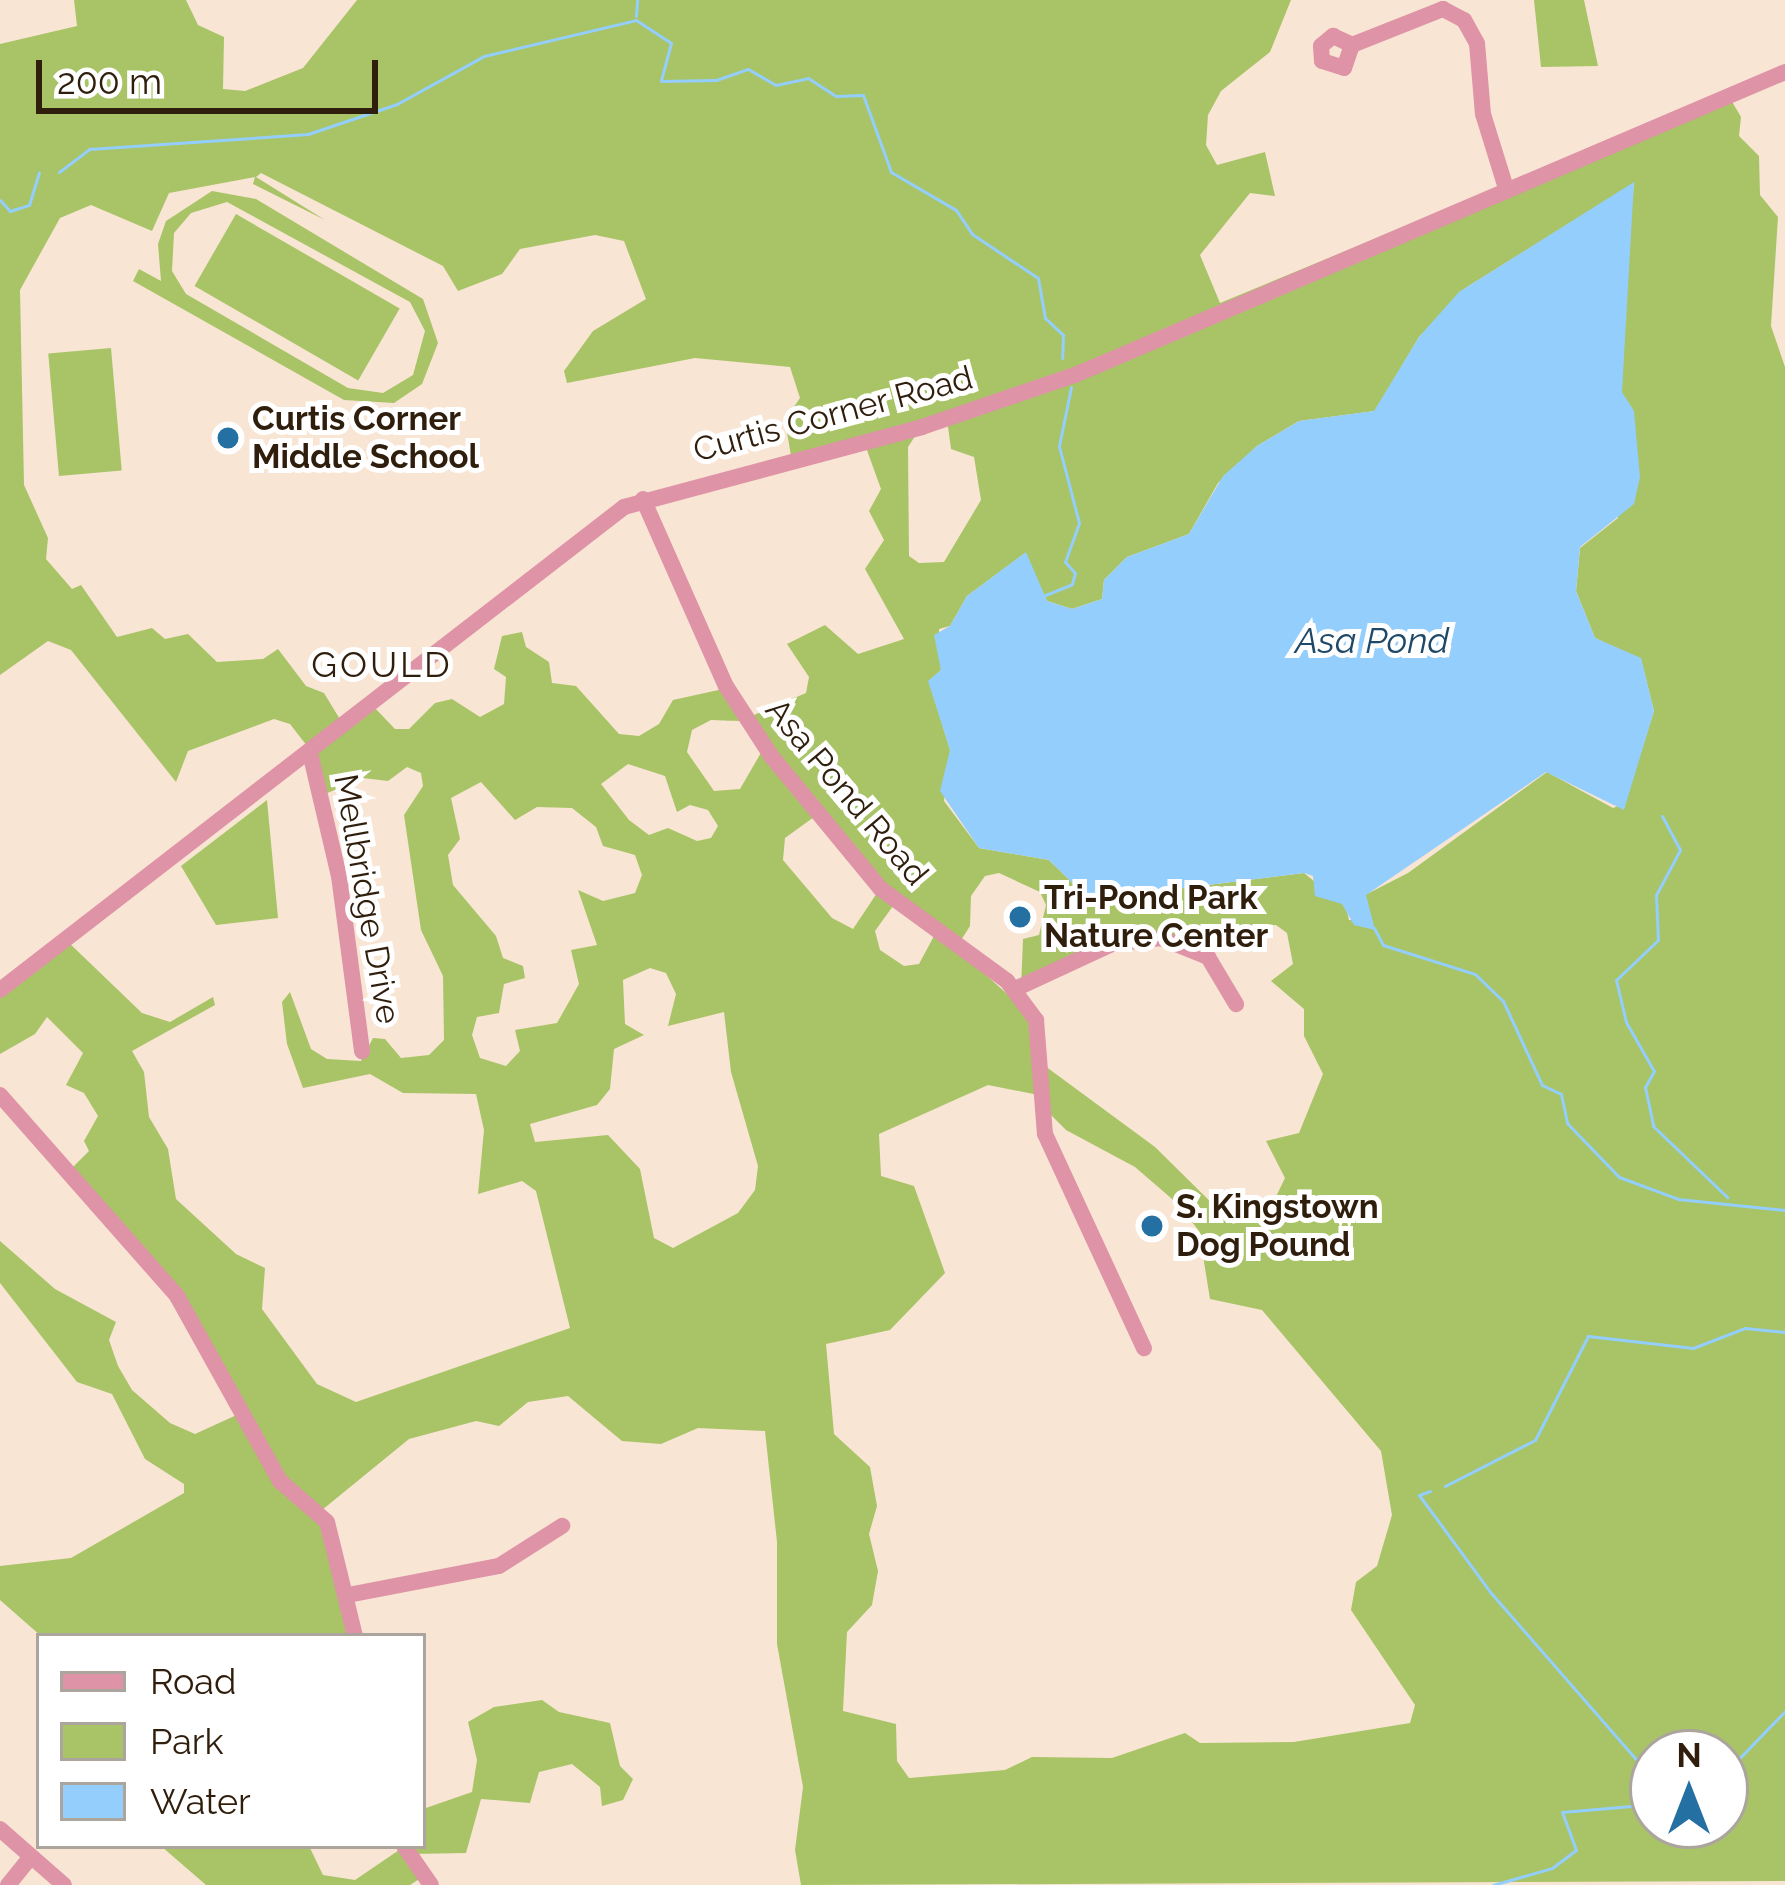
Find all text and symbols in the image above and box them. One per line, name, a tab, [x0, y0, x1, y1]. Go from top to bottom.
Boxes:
scale bar	[42, 36, 384, 110]
text: 200 m	[57, 60, 162, 102]
street label: Curtis Corner Road	[689, 358, 977, 470]
place label: Curtis Corner Middle School	[252, 399, 479, 477]
marker: Curtis Corner Middle School	[215, 425, 241, 451]
water label: Asa Pond	[1295, 619, 1449, 663]
district label: GOULD	[311, 643, 453, 687]
street label: Asa Pond Road	[757, 691, 937, 893]
street label: Mellbridge Drive	[326, 771, 408, 1027]
place label: Tri-Pond Park Nature Center	[1044, 878, 1268, 956]
marker: Tri-Pond Park Nature Center	[1007, 904, 1033, 930]
place label: S. Kingstown Dog Pound	[1176, 1187, 1379, 1265]
marker: S. Kingstown Dog Pound	[1139, 1213, 1165, 1239]
legend	[36, 1633, 426, 1849]
text: Road	[150, 1660, 236, 1702]
text: Park	[150, 1720, 224, 1762]
north arrow	[1629, 1729, 1749, 1849]
text: N	[1676, 1736, 1702, 1775]
text: Water	[150, 1780, 251, 1822]

